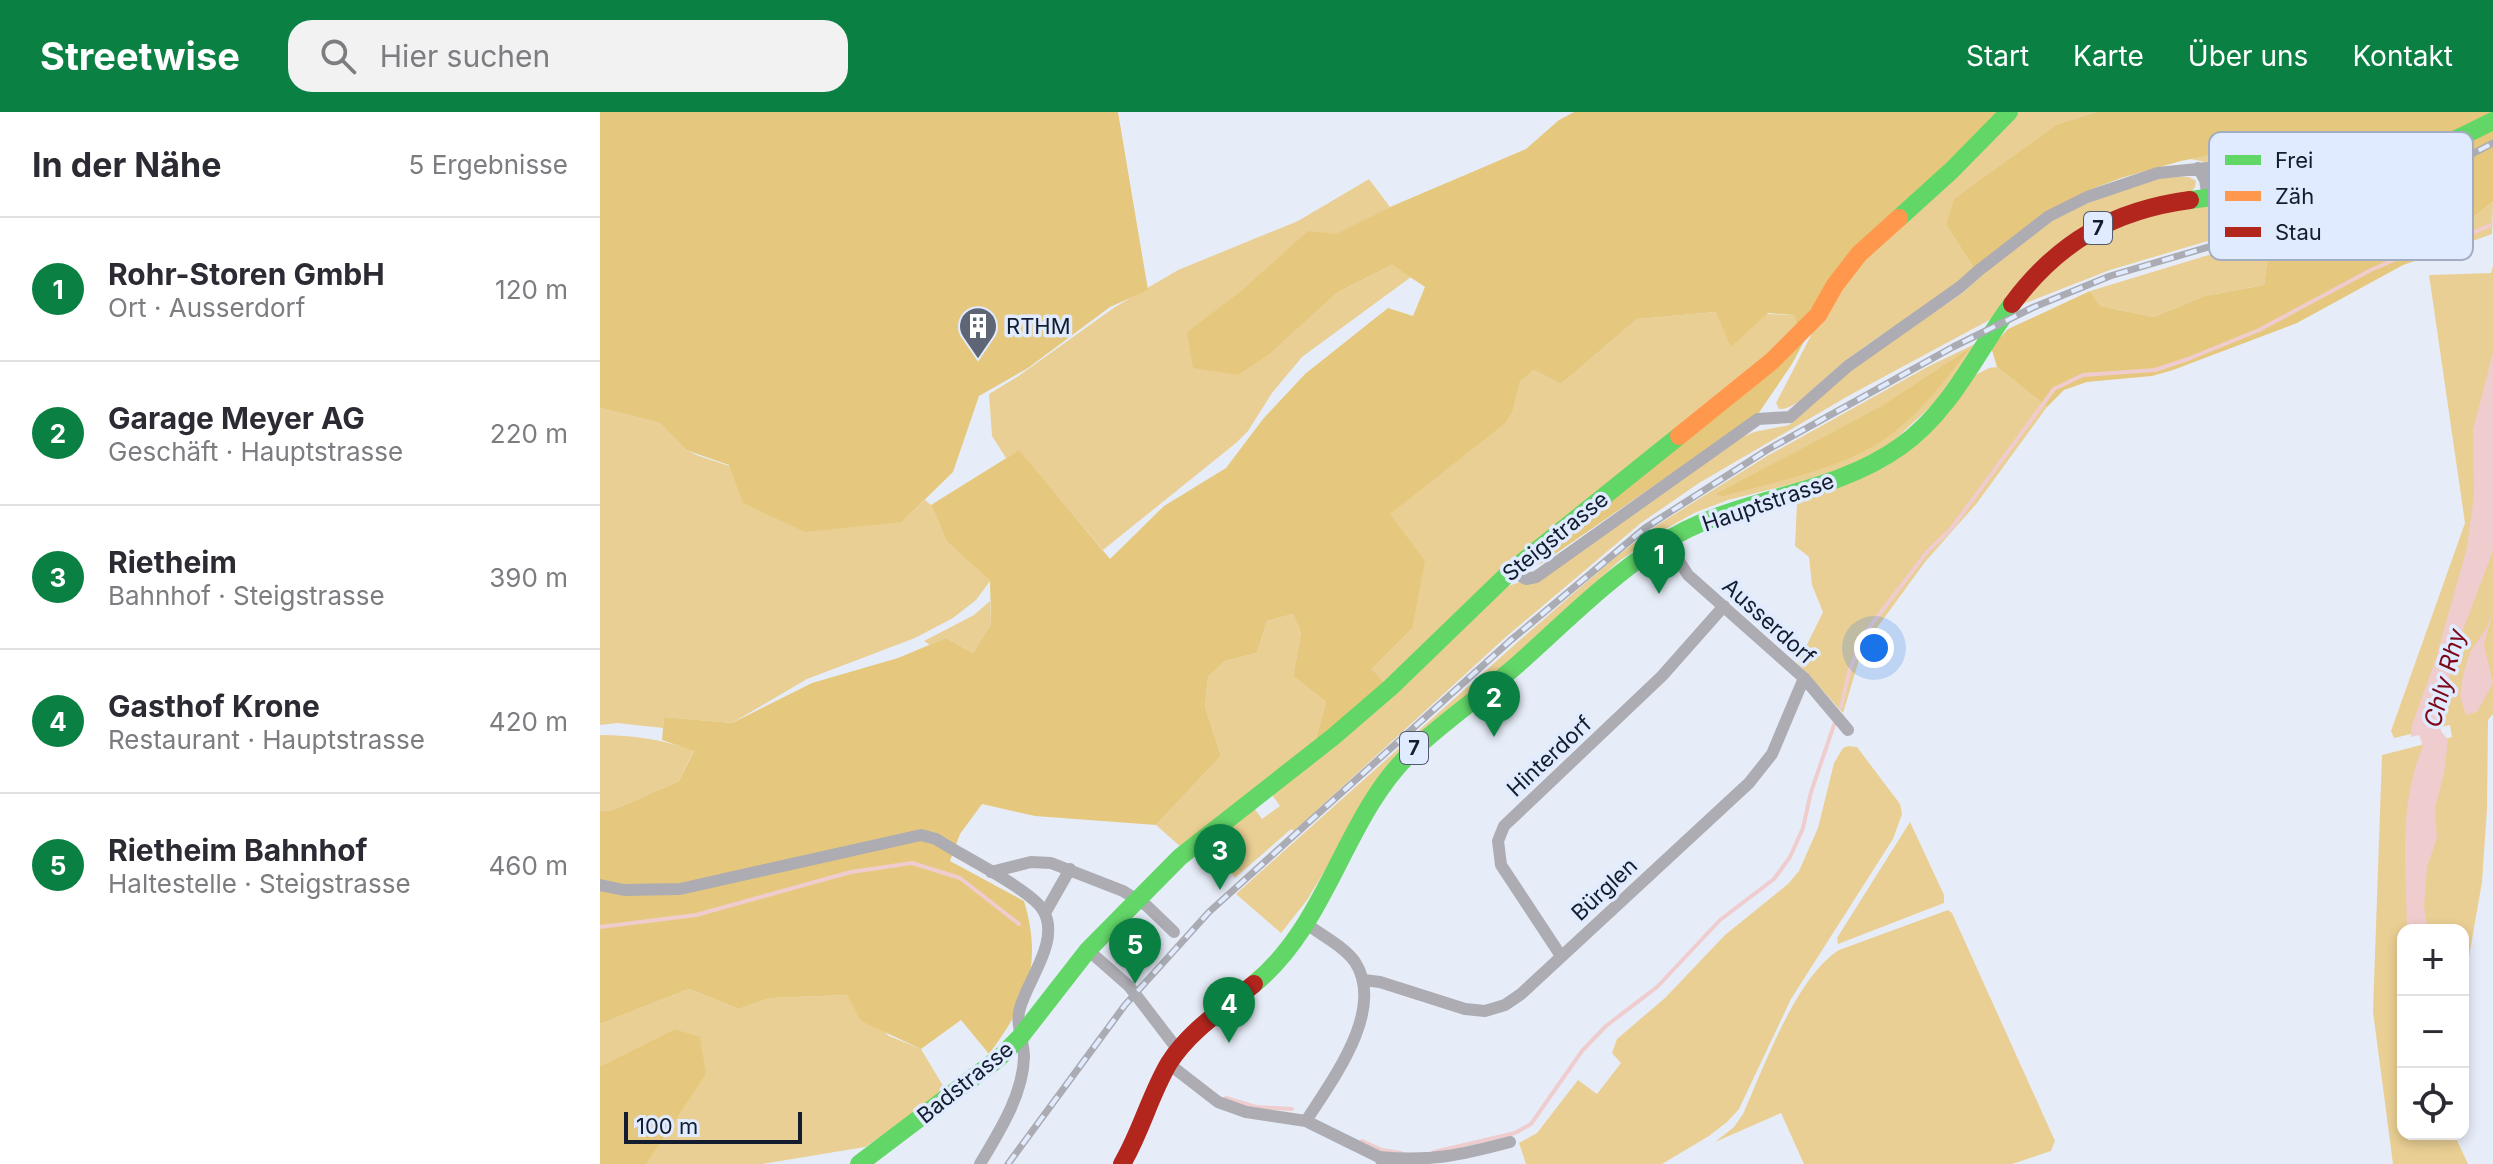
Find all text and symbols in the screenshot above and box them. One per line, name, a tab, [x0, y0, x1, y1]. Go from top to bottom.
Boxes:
search box	[288, 20, 848, 92]
text: Streetwise	[40, 33, 240, 79]
icon: search	[316, 34, 360, 78]
text: Hier suchen	[380, 38, 550, 74]
text: Start	[1966, 39, 2029, 73]
text: Karte	[2073, 39, 2144, 73]
text: Über uns	[2188, 39, 2308, 73]
text: Kontakt	[2352, 39, 2453, 73]
legend	[2209, 132, 2473, 260]
text: In der Nähe	[32, 144, 221, 185]
text: Frei	[2275, 147, 2313, 173]
text: 5 Ergebnisse	[409, 149, 568, 180]
text: Zäh	[2275, 183, 2314, 209]
road number: 7	[2084, 212, 2112, 244]
text: Stau	[2275, 219, 2322, 245]
text: Rohr-Storen GmbH	[108, 256, 385, 292]
text: 1	[52, 274, 64, 305]
text: 120 m	[495, 274, 568, 305]
text: Ort · Ausserdorf	[108, 292, 305, 323]
building icon: RTHM	[957, 305, 999, 360]
place label: RTHM	[1006, 313, 1071, 339]
text: Garage Meyer AG	[108, 400, 365, 436]
text: 2	[50, 418, 66, 449]
text: 220 m	[490, 418, 568, 449]
text: Geschäft · Hauptstrasse	[108, 436, 403, 467]
street label: Hauptstrasse	[1699, 467, 1837, 537]
street label: Steigstrasse	[1497, 486, 1613, 586]
pin: 1	[1633, 528, 1685, 594]
text: Rietheim	[108, 544, 237, 580]
text: 3	[50, 562, 66, 593]
text: 390 m	[489, 562, 568, 593]
street label: Ausserdorf	[1717, 573, 1821, 669]
text: Bahnhof · Steigstrasse	[108, 580, 385, 611]
water label: Chly Rhy	[2417, 625, 2472, 730]
your location	[1854, 628, 1894, 668]
pin: 2	[1468, 671, 1520, 737]
text: Gasthof Krone	[108, 688, 320, 724]
text: 4	[49, 706, 67, 737]
text: 420 m	[489, 706, 568, 737]
street label: Hinterdorf	[1501, 710, 1597, 802]
text: Restaurant · Hauptstrasse	[108, 724, 425, 755]
road number: 7	[1400, 732, 1428, 764]
pin: 3	[1194, 824, 1246, 890]
text: Rietheim Bahnhof	[108, 832, 368, 868]
text: 5	[50, 850, 66, 881]
text: 460 m	[489, 850, 568, 881]
street label: Bürglen	[1566, 852, 1642, 926]
text: Haltestelle · Steigstrasse	[108, 868, 411, 899]
pin: 5	[1109, 918, 1161, 984]
map controls	[2397, 924, 2469, 1140]
button: +	[2397, 924, 2469, 996]
pin: 4	[1203, 977, 1255, 1043]
button: −	[2397, 996, 2469, 1068]
street label: Badstrasse	[912, 1035, 1018, 1129]
button: locate	[2397, 1068, 2469, 1140]
scale bar	[624, 1108, 802, 1144]
text: 100 m	[636, 1113, 698, 1139]

